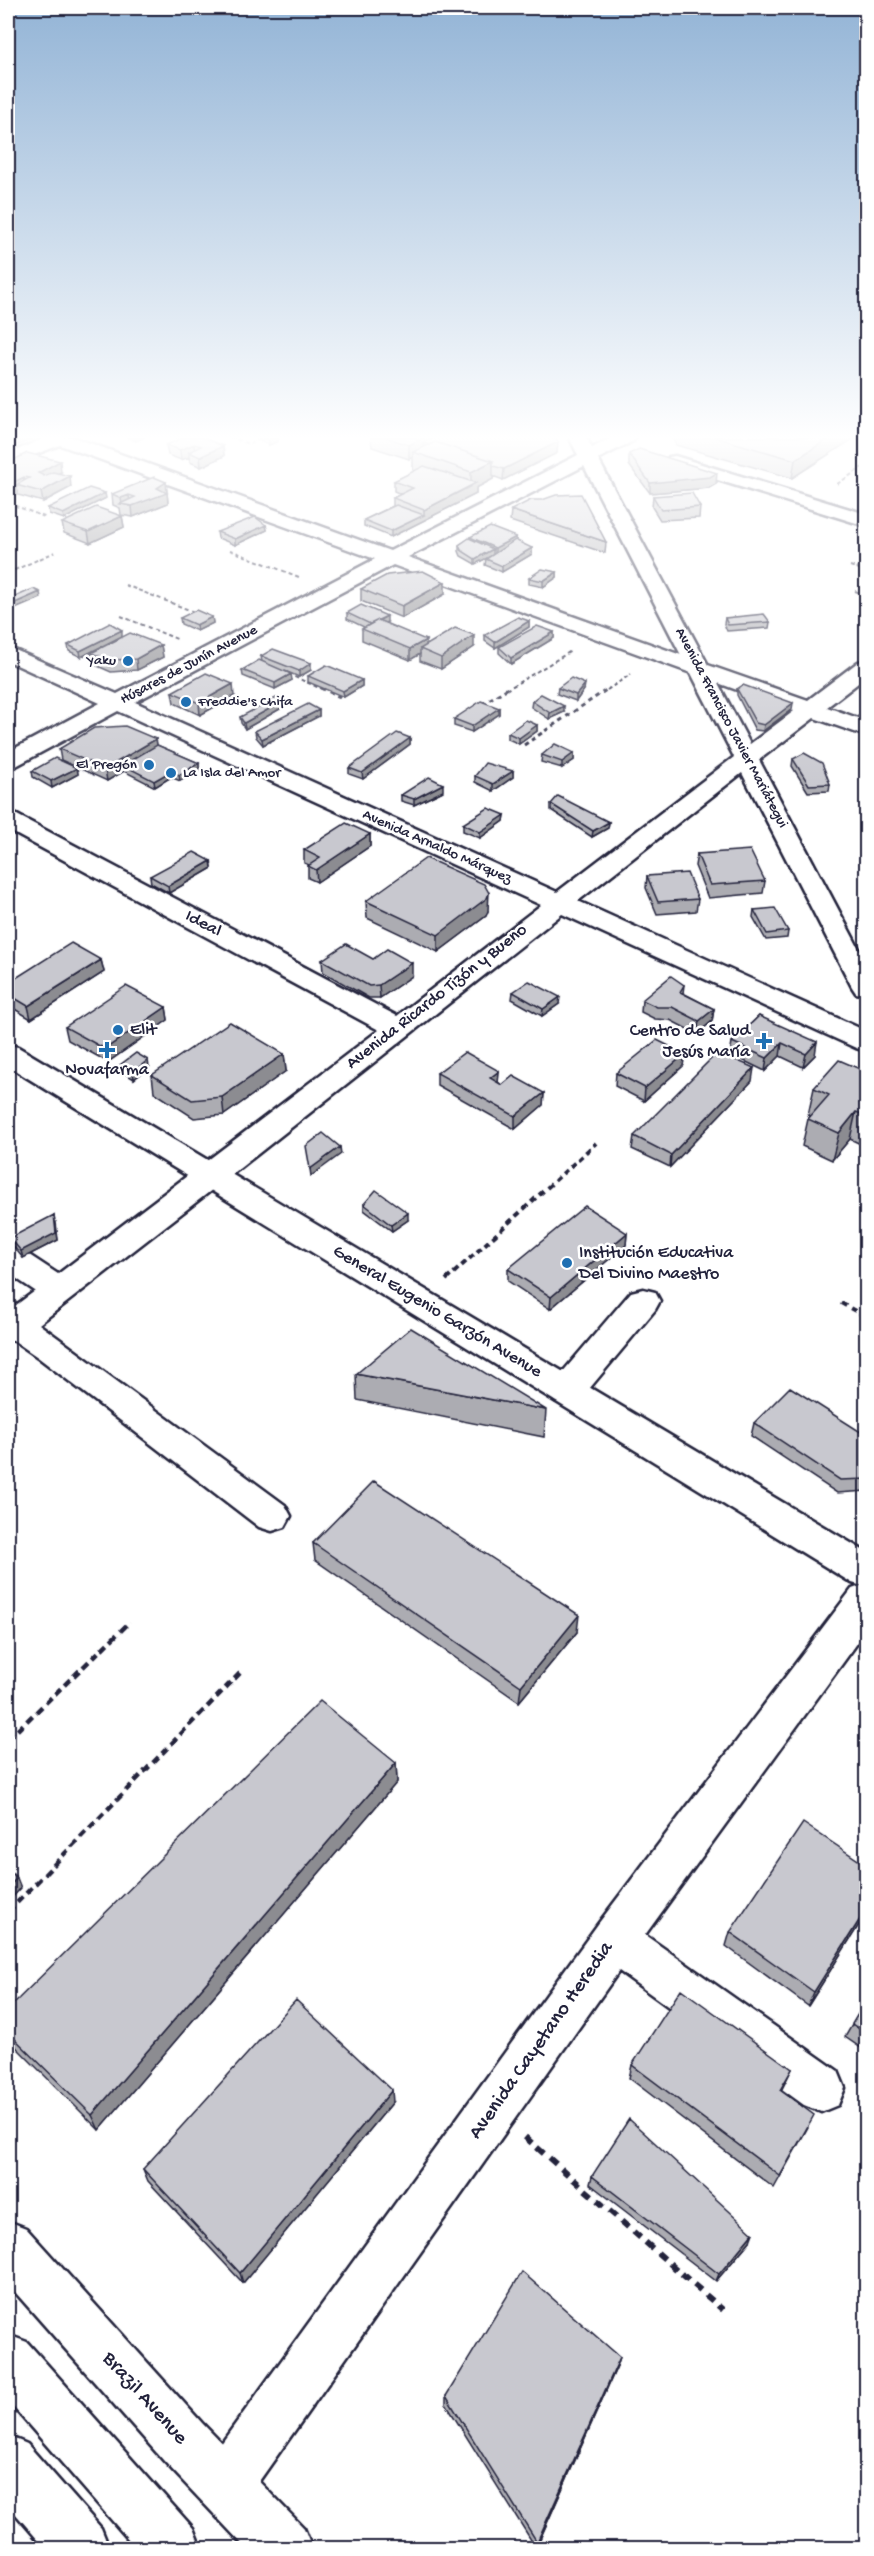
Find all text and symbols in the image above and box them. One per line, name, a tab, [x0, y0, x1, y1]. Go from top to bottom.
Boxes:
street label: Húsares de Junín Avenue	[117, 621, 261, 709]
street label: Avenida Francisco Javier Mariátegui	[670, 625, 792, 831]
place label: Yaku	[85, 652, 116, 670]
marker: Yaku	[121, 654, 135, 668]
place label: Freddie's Chifa	[197, 693, 293, 711]
marker: Freddie's Chifa	[179, 695, 193, 709]
place label: El Pregón	[76, 756, 137, 774]
marker: El Pregón	[142, 758, 156, 772]
place label: La Isla del Amor	[183, 764, 282, 782]
marker: La Isla del Amor	[164, 766, 178, 780]
street label: Avenida Arnaldo Márquez	[359, 806, 515, 888]
street label: Ideal	[181, 906, 225, 942]
street label: Avenida Ricardo Tizón y Bueno	[342, 920, 532, 1074]
place label: Elit	[130, 1020, 158, 1041]
place label: Centro de Salud Jesús María	[630, 1021, 751, 1063]
marker: Elit	[111, 1023, 125, 1037]
marker: Centro de Salud Jesús María	[755, 1032, 773, 1050]
marker: Novafarma	[100, 1043, 114, 1057]
place label: Novafarma	[65, 1060, 150, 1081]
street label: General Eugenio Garzón Avenue	[329, 1241, 546, 1383]
place label: Institución Educativa Del Divino Maestro	[578, 1243, 734, 1285]
marker: Institución Educativa Del Divino Maestro	[560, 1256, 574, 1270]
street label: Avenida Cayetano Heredia	[464, 1936, 621, 2145]
street label: Brazil Avenue	[95, 2347, 193, 2451]

